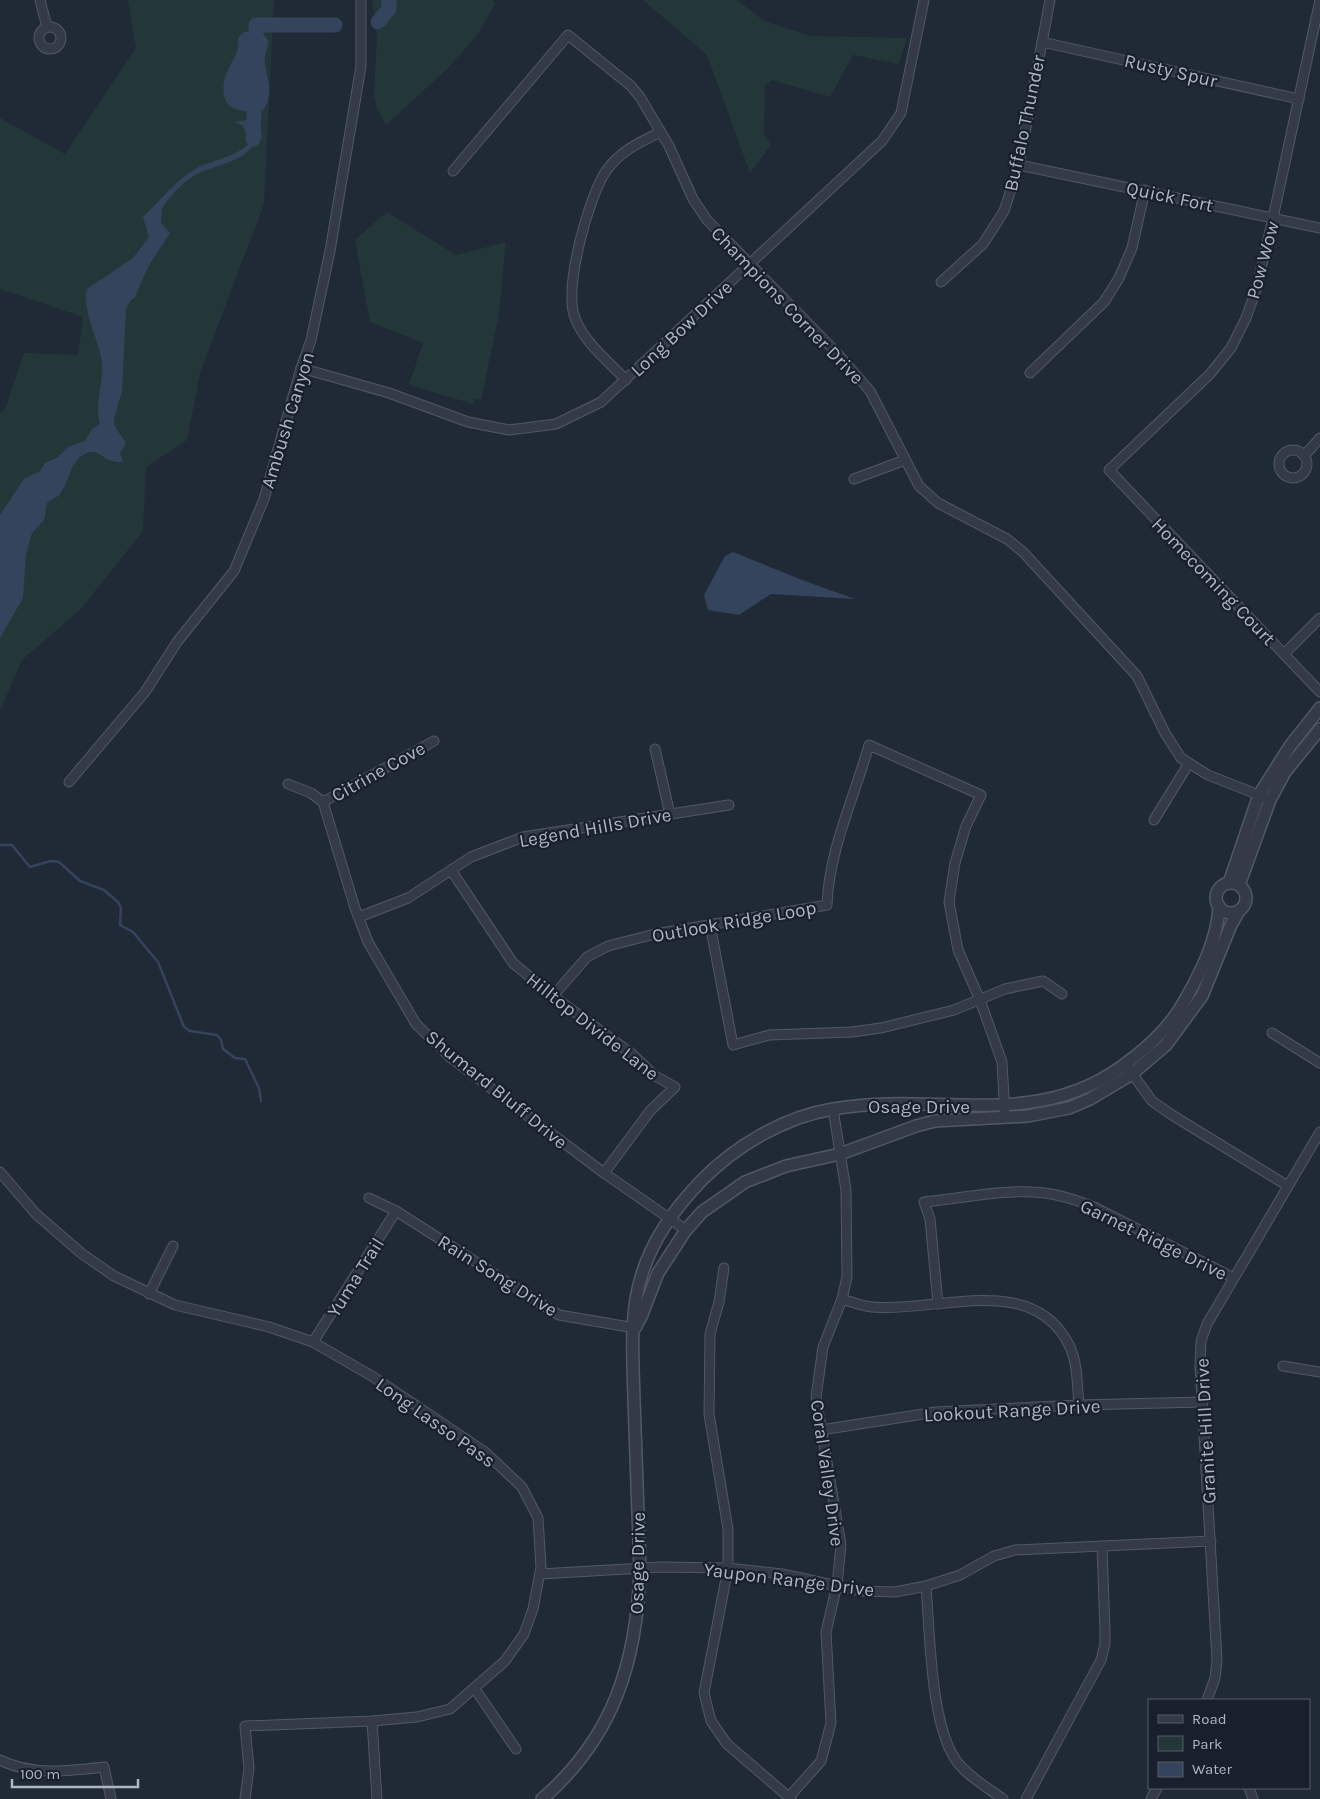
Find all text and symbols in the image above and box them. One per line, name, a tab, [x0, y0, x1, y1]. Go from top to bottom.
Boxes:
street label: Rusty Spur	[1122, 50, 1219, 92]
street label: Buffalo Thunder	[1000, 53, 1050, 193]
street label: Quick Fort	[1124, 177, 1215, 217]
street label: Pow Wow	[1242, 219, 1284, 302]
street label: Champions Corner Drive	[706, 222, 868, 389]
street label: Long Bow Drive	[626, 276, 737, 381]
street label: Ambush Canyon	[257, 349, 319, 491]
street label: Homecoming Court	[1147, 513, 1280, 650]
street label: Citrine Cove	[328, 737, 429, 807]
street label: Legend Hills Drive	[517, 804, 673, 852]
street label: Outlook Ridge Loop	[650, 897, 818, 947]
street label: Hilltop Divide Lane	[522, 968, 663, 1085]
street label: Shumard Bluff Drive	[421, 1026, 572, 1154]
street label: Osage Drive	[868, 1096, 970, 1118]
street label: Garnet Ridge Drive	[1077, 1195, 1230, 1285]
street label: Rain Song Drive	[434, 1230, 561, 1321]
street label: Yuma Trail	[323, 1234, 389, 1321]
street label: Granite Hill Drive	[1191, 1357, 1221, 1504]
street label: Long Lasso Pass	[371, 1373, 500, 1472]
street label: Lookout Range Drive	[923, 1395, 1101, 1427]
street label: Coral Valley Drive	[806, 1398, 848, 1548]
street label: Osage Drive	[626, 1512, 650, 1614]
street label: Yaupon Range Drive	[702, 1559, 875, 1601]
legend	[1148, 1699, 1310, 1789]
text: Road	[1192, 1710, 1227, 1728]
text: Park	[1192, 1735, 1222, 1753]
scale bar	[12, 1756, 139, 1788]
text: Water	[1192, 1760, 1233, 1778]
text: 100 m	[20, 1765, 60, 1783]

